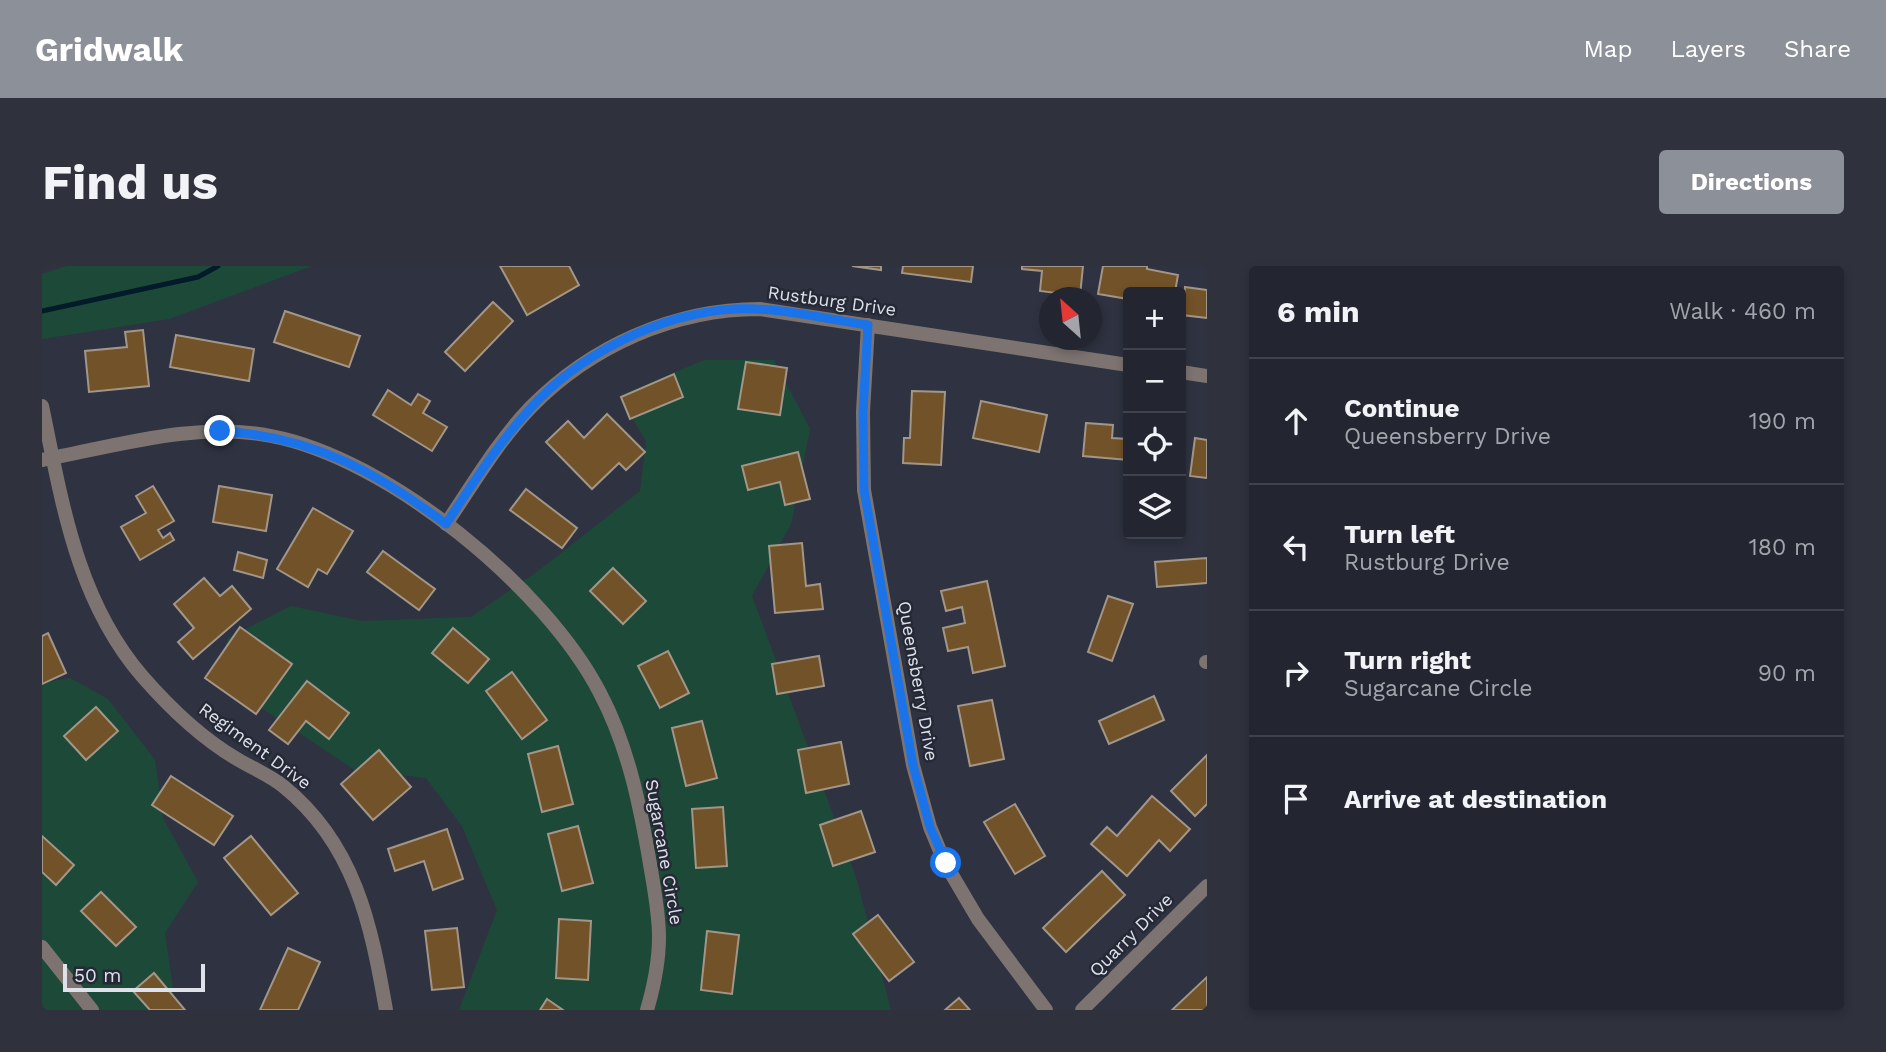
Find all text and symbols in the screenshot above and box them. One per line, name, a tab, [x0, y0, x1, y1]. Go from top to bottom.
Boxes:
text: Gridwalk	[35, 30, 183, 69]
text: Map	[1584, 35, 1632, 63]
text: Layers	[1670, 35, 1746, 63]
text: Share	[1784, 35, 1851, 63]
button: Directions	[1659, 150, 1844, 214]
text: Find us	[42, 153, 218, 211]
street label: Rustburg Drive	[766, 281, 898, 320]
north arrow	[1039, 287, 1102, 350]
map controls	[1123, 287, 1186, 539]
button: +	[1123, 287, 1186, 350]
text: 6 min	[1277, 294, 1360, 329]
text: Walk · 460 m	[1669, 298, 1816, 325]
button: −	[1123, 350, 1186, 413]
text: Continue	[1344, 393, 1460, 423]
icon: ahead	[1277, 402, 1315, 440]
text: 190 m	[1749, 408, 1816, 435]
button: locate	[1123, 413, 1186, 476]
route end	[204, 415, 235, 446]
text: Queensberry Drive	[1344, 423, 1551, 450]
button: layers	[1123, 476, 1186, 539]
text: Turn left	[1344, 519, 1455, 549]
icon: left	[1277, 528, 1315, 566]
text: 180 m	[1749, 534, 1816, 561]
text: Rustburg Drive	[1344, 549, 1510, 576]
street label: Queensberry Drive	[894, 599, 943, 763]
text: Turn right	[1344, 645, 1471, 675]
icon: right	[1277, 654, 1315, 692]
text: 90 m	[1758, 660, 1816, 687]
text: Sugarcane Circle	[1344, 675, 1532, 702]
street label: Regiment Drive	[195, 698, 315, 793]
street label: Sugarcane Circle	[641, 777, 688, 926]
icon: arrive	[1277, 780, 1315, 818]
text: Arrive at destination	[1344, 784, 1607, 814]
route start	[930, 847, 961, 878]
street label: Quarry Drive	[1085, 889, 1177, 981]
scale bar	[63, 961, 205, 993]
text: 50 m	[74, 964, 121, 987]

